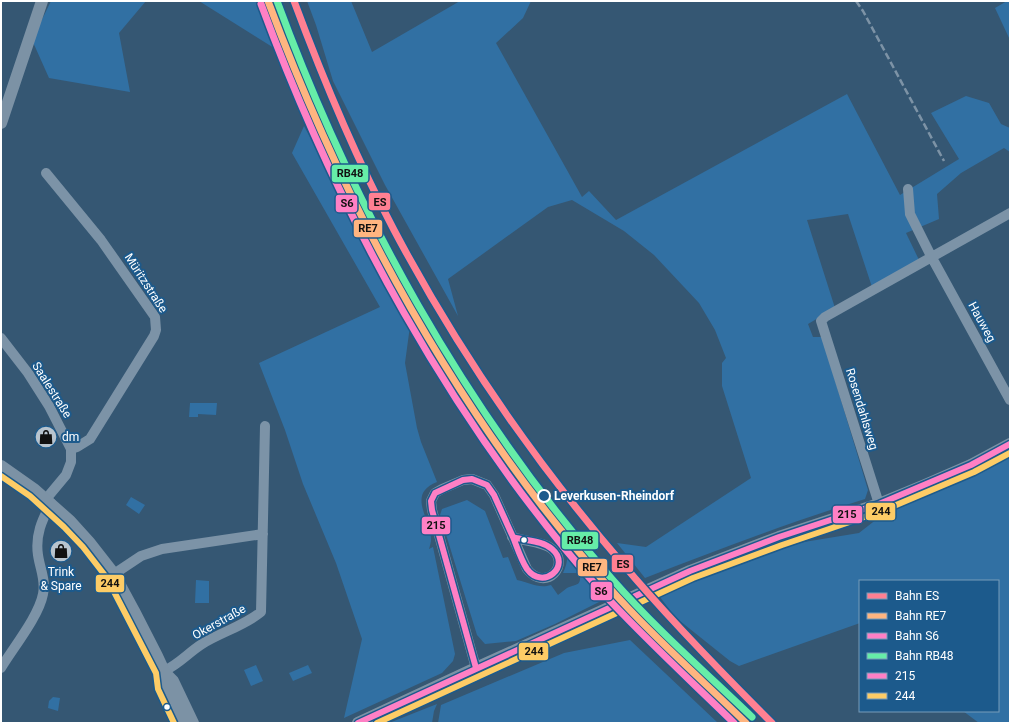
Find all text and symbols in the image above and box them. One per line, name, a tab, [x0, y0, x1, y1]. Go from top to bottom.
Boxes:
line badge: RB48	[331, 164, 369, 183]
text: RB48	[337, 167, 363, 180]
line badge: ES	[368, 192, 391, 211]
line badge: S6	[335, 194, 358, 213]
text: ES	[374, 196, 387, 209]
text: S6	[340, 197, 354, 210]
line badge: RE7	[353, 219, 383, 238]
text: RE7	[358, 222, 378, 235]
street label: Müritzstraße	[122, 251, 170, 315]
street label: Hauweg	[965, 299, 999, 345]
street label: Saalestraße	[29, 359, 75, 421]
street label: Rosendahlsweg	[843, 367, 881, 451]
shop icon: dm	[33, 424, 59, 450]
place label: dm	[62, 430, 79, 444]
marker: Leverkusen-Rheindorf	[537, 489, 551, 503]
place label: Leverkusen-Rheindorf	[554, 489, 675, 503]
line badge: 244	[865, 502, 896, 521]
line badge: 215	[832, 505, 863, 524]
text: 244	[872, 505, 891, 518]
text: 215	[838, 508, 856, 521]
line badge: 215	[421, 516, 451, 535]
text: 215	[427, 519, 445, 532]
line badge: RB48	[561, 531, 599, 550]
text: RB48	[567, 534, 593, 547]
unlabelled marker	[519, 535, 529, 545]
shop icon: Trink & Spare	[48, 538, 74, 564]
line badge: ES	[611, 554, 634, 573]
line badge: RE7	[577, 558, 608, 577]
text: ES	[617, 558, 630, 571]
text: RE7	[582, 561, 602, 574]
place label: Trink & Spare	[40, 565, 82, 593]
line badge: 244	[95, 574, 125, 593]
text: 244	[101, 577, 120, 590]
legend	[859, 580, 999, 712]
line badge: S6	[590, 581, 613, 601]
text: S6	[594, 585, 608, 598]
text: Bahn ES	[895, 589, 939, 603]
street label: Okerstraße	[190, 602, 248, 642]
text: Bahn RE7	[895, 609, 946, 623]
text: Bahn S6	[895, 629, 939, 643]
line badge: 244	[518, 642, 549, 661]
text: 244	[525, 645, 544, 658]
text: Bahn RB48	[895, 649, 954, 663]
text: 215	[895, 669, 915, 683]
text: 244	[895, 689, 915, 703]
unlabelled marker	[162, 702, 172, 712]

